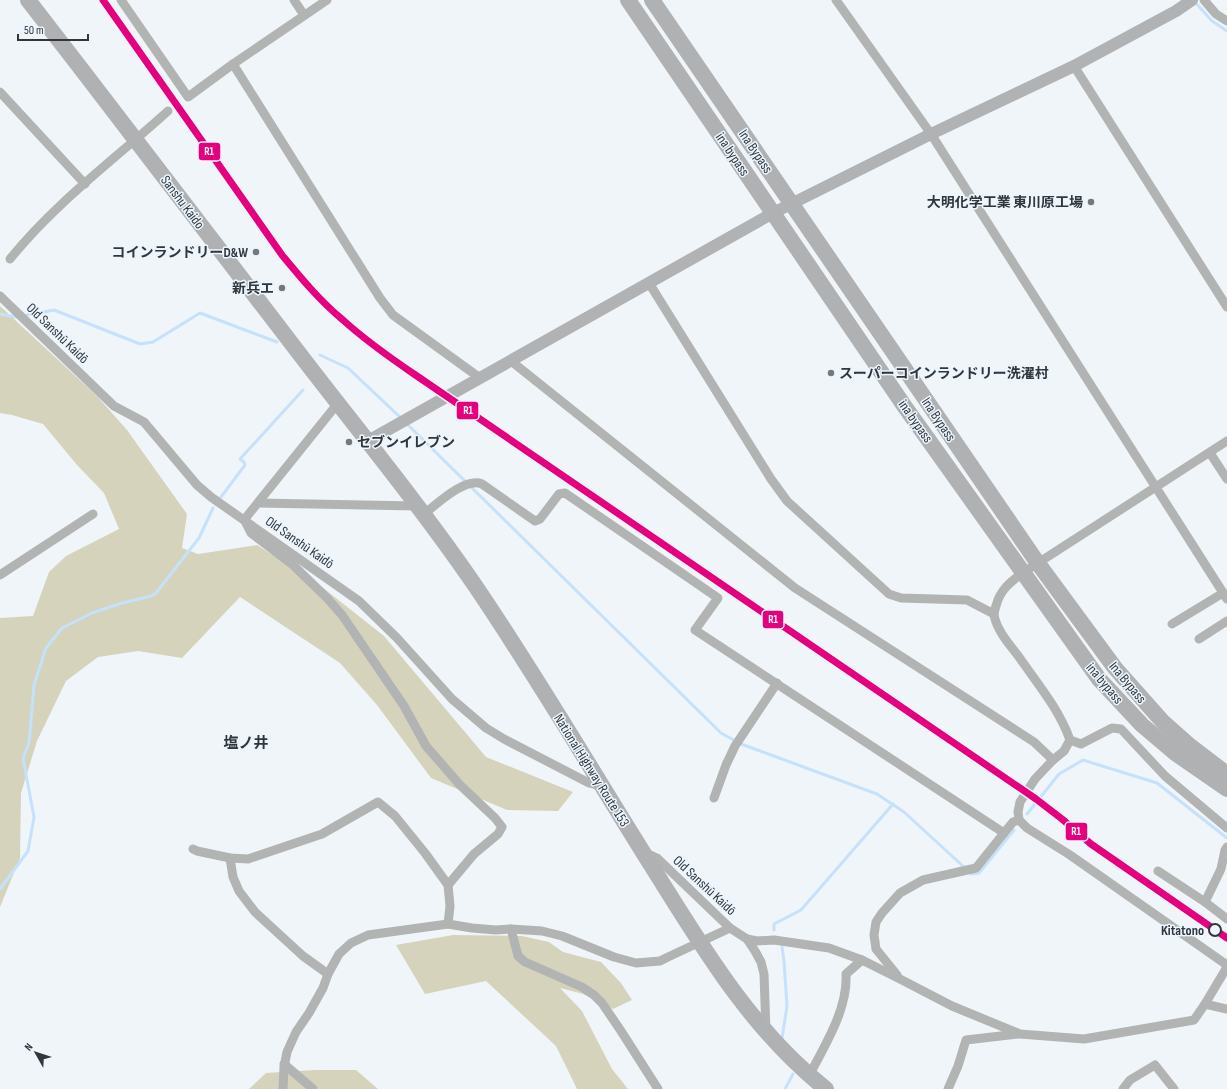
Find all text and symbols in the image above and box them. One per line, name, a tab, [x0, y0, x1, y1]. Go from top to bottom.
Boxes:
scale bar	[18, 16, 88, 42]
text: 50 m	[24, 23, 44, 38]
street label: Ina Bypass	[735, 126, 776, 176]
street label: ina bypass	[712, 129, 753, 179]
line badge: R1	[198, 142, 221, 161]
text: R1	[204, 145, 215, 158]
street label: Sanshu Kaido	[157, 172, 208, 232]
place label: 大明化学工業 東川原工場	[927, 194, 1083, 211]
marker: 大明化学工業 東川原工場	[1086, 197, 1096, 207]
place label: コインランドリーD&W	[112, 244, 248, 261]
marker: コインランドリーD&W	[251, 247, 261, 257]
place label: 新兵エ	[232, 280, 274, 297]
marker: 新兵エ	[277, 283, 287, 293]
street label: Old Sanshū Kaidō	[23, 299, 92, 367]
place label: スーパーコインランドリー洗濯村	[839, 365, 1049, 382]
marker: スーパーコインランドリー洗濯村	[826, 368, 836, 378]
street label: Ina Bypass	[918, 394, 959, 444]
street label: ina bypass	[895, 397, 936, 446]
line badge: R1	[456, 401, 479, 420]
text: R1	[463, 404, 474, 417]
place label: セブンイレブン	[357, 434, 455, 451]
marker: セブンイレブン	[344, 437, 354, 447]
street label: Old Sanshū Kaidō	[262, 513, 337, 572]
line badge: R1	[762, 610, 784, 629]
text: R1	[768, 613, 779, 626]
street label: Ina Bypass	[1105, 658, 1150, 707]
street label: ina bypass	[1083, 659, 1127, 707]
street label: National Highway Route 153	[550, 711, 633, 830]
district label: 塩ノ井	[223, 734, 269, 753]
line badge: R1	[1065, 822, 1088, 841]
text: R1	[1071, 825, 1082, 838]
street label: Old Sanshū Kaidō	[670, 852, 740, 919]
place label: Kitatono	[1161, 922, 1204, 939]
marker: Kitatono	[1208, 923, 1222, 937]
north arrow	[16, 1033, 56, 1073]
text: N	[22, 1041, 36, 1053]

